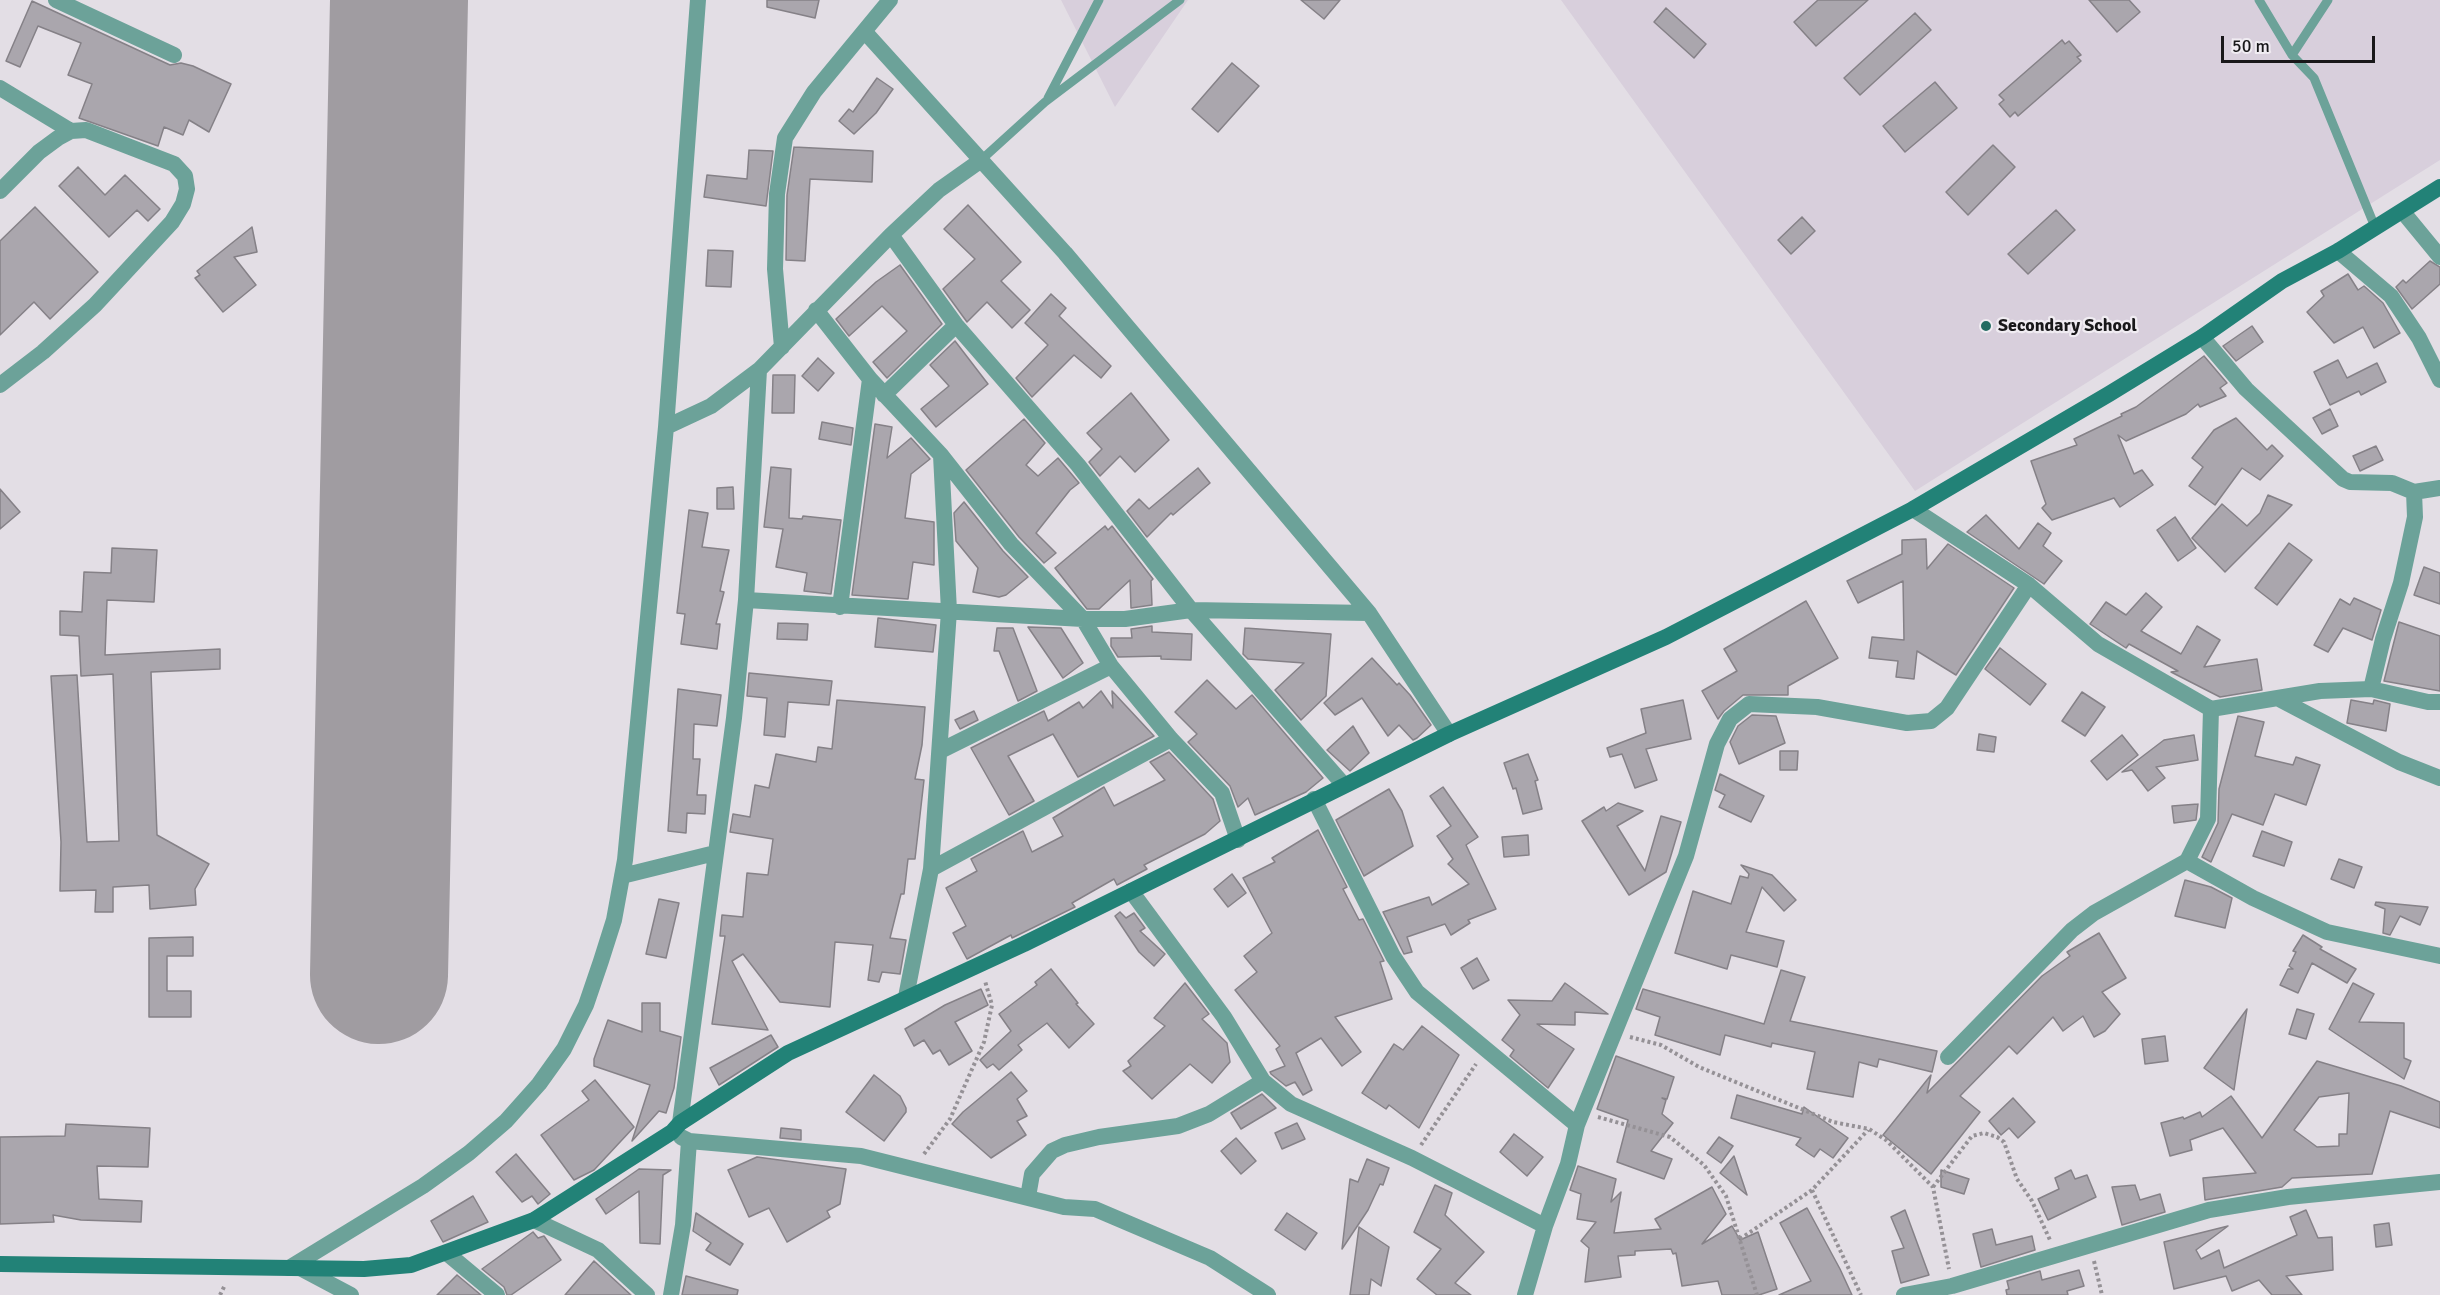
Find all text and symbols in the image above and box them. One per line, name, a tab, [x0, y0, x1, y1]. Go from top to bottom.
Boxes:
scale bar	[2224, 24, 2378, 62]
text: 50 m	[2232, 35, 2270, 57]
place label: Secondary School	[1998, 315, 2137, 337]
marker: Secondary School	[1979, 319, 1993, 333]

